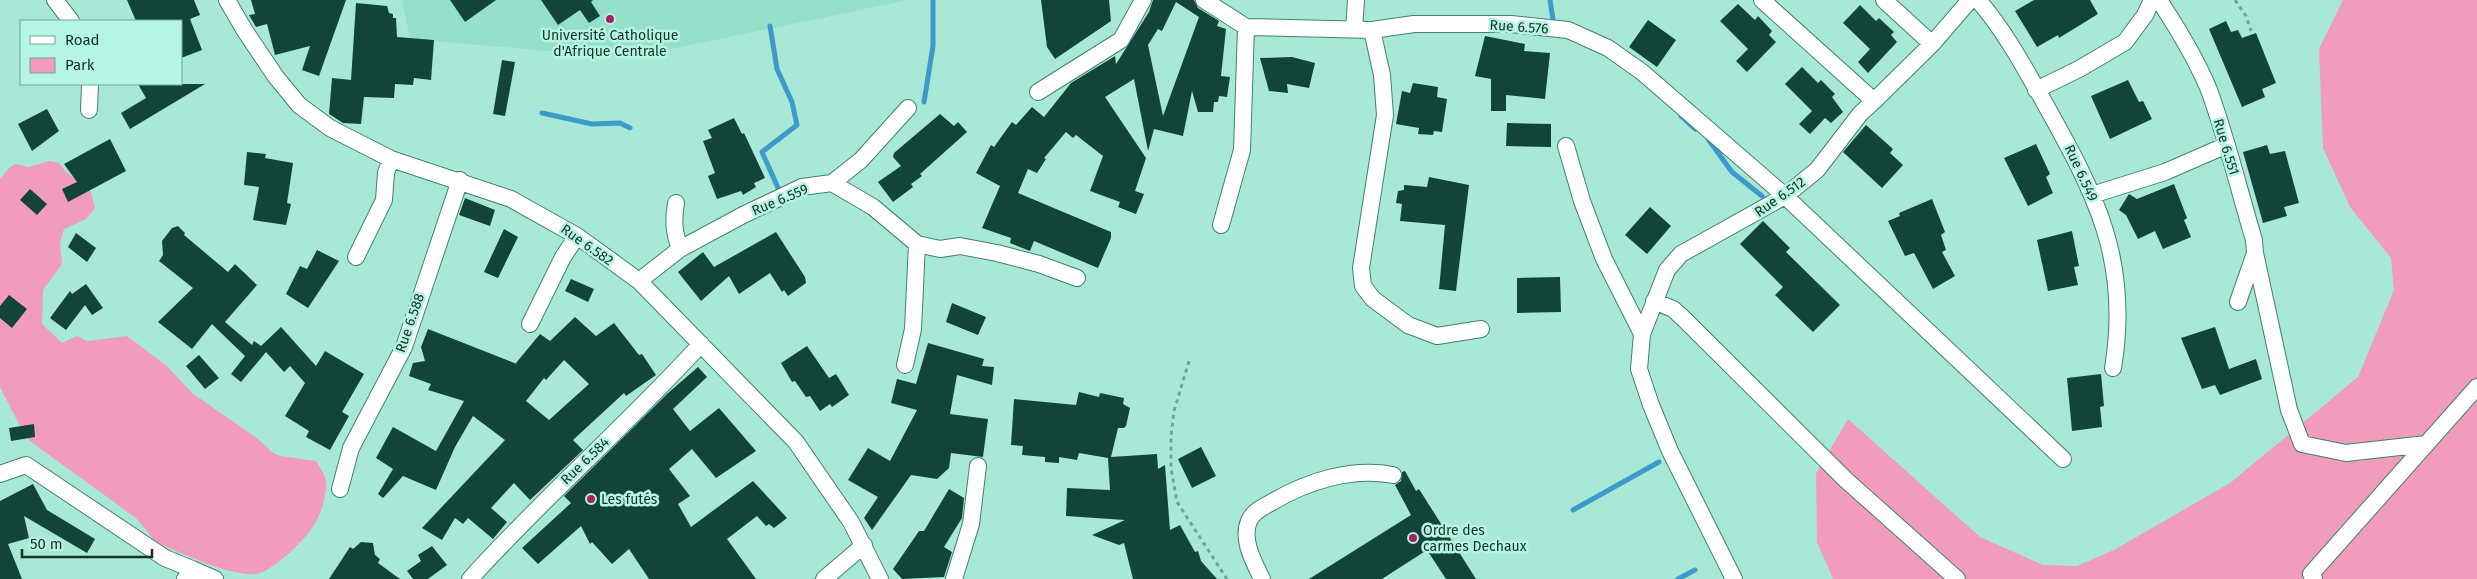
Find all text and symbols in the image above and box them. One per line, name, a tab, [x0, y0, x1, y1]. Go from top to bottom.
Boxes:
marker: Université Catholique d'Afrique Centrale	[604, 13, 616, 25]
street label: Rue 6.576	[1489, 16, 1549, 38]
legend	[20, 20, 182, 85]
place label: Université Catholique d'Afrique Centrale	[542, 27, 678, 60]
text: Road	[65, 31, 100, 49]
text: Park	[65, 56, 95, 74]
street label: Rue 6.551	[2209, 117, 2243, 177]
street label: Rue 6.549	[2061, 142, 2101, 204]
street label: Rue 6.512	[1751, 173, 1809, 221]
street label: Rue 6.559	[749, 180, 811, 220]
street label: Rue 6.582	[557, 221, 617, 269]
street label: Rue 6.588	[392, 291, 428, 355]
street label: Rue 6.584	[557, 433, 613, 488]
place label: Les futés	[601, 491, 658, 508]
marker: Les futés	[585, 493, 597, 505]
place label: Ordre des carmes Dechaux	[1423, 522, 1527, 555]
scale bar	[22, 526, 152, 558]
marker: Ordre des carmes Dechaux	[1407, 532, 1419, 544]
text: 50 m	[30, 535, 63, 553]

